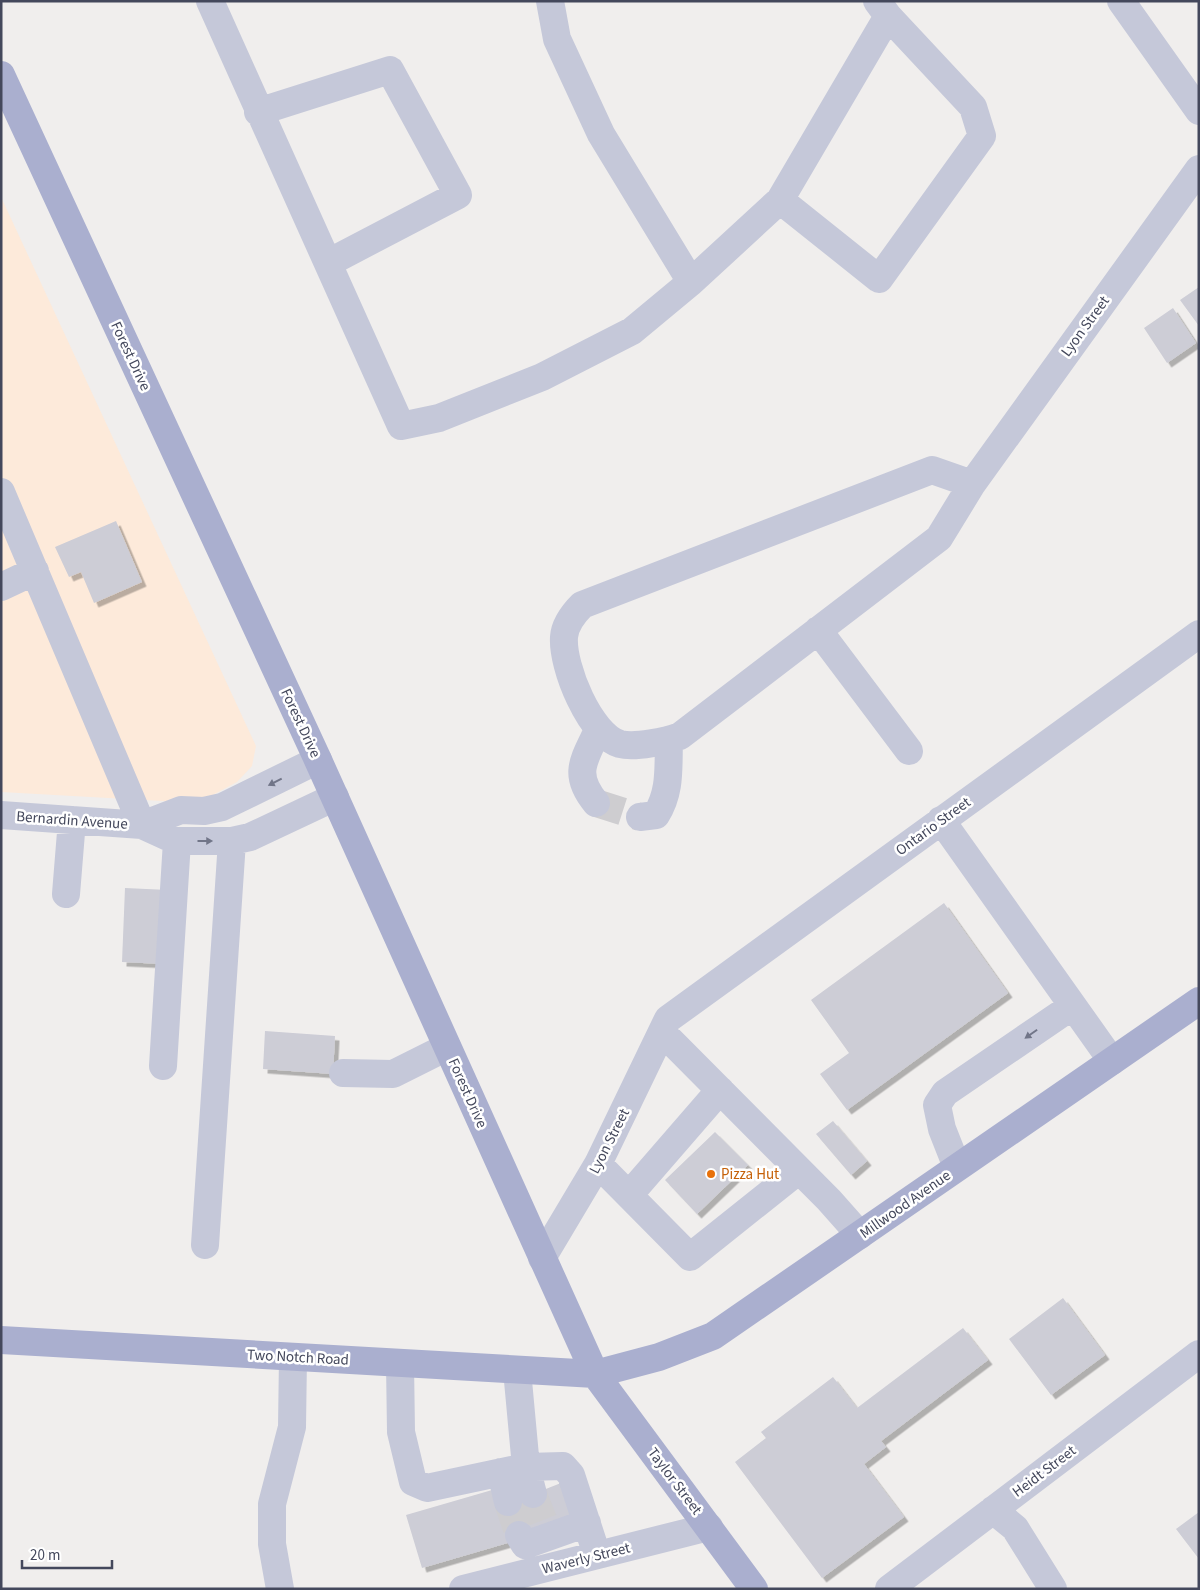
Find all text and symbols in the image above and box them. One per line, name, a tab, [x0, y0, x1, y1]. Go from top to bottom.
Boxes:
street label: Lyon Street	[1056, 292, 1115, 361]
street label: Forest Drive	[105, 318, 156, 394]
street label: Forest Drive	[275, 685, 326, 761]
one-way arrow	[268, 778, 282, 786]
street label: Ontario Street	[891, 792, 975, 861]
street label: Bernardin Avenue	[15, 806, 128, 835]
one-way arrow	[197, 837, 213, 845]
one-way arrow	[1024, 1029, 1038, 1039]
street label: Forest Drive	[443, 1055, 492, 1131]
street label: Lyon Street	[584, 1105, 635, 1177]
place label: Pizza Hut	[721, 1164, 779, 1185]
street label: Millwood Avenue	[856, 1165, 955, 1244]
marker: Pizza Hut	[705, 1168, 717, 1180]
street label: Two Notch Road	[246, 1344, 349, 1371]
street label: Heidt Street	[1008, 1440, 1081, 1502]
street label: Taylor Street	[642, 1443, 707, 1519]
street label: Waverly Street	[540, 1537, 632, 1580]
scale bar	[22, 1538, 112, 1570]
text: 20 m	[30, 1545, 60, 1566]

